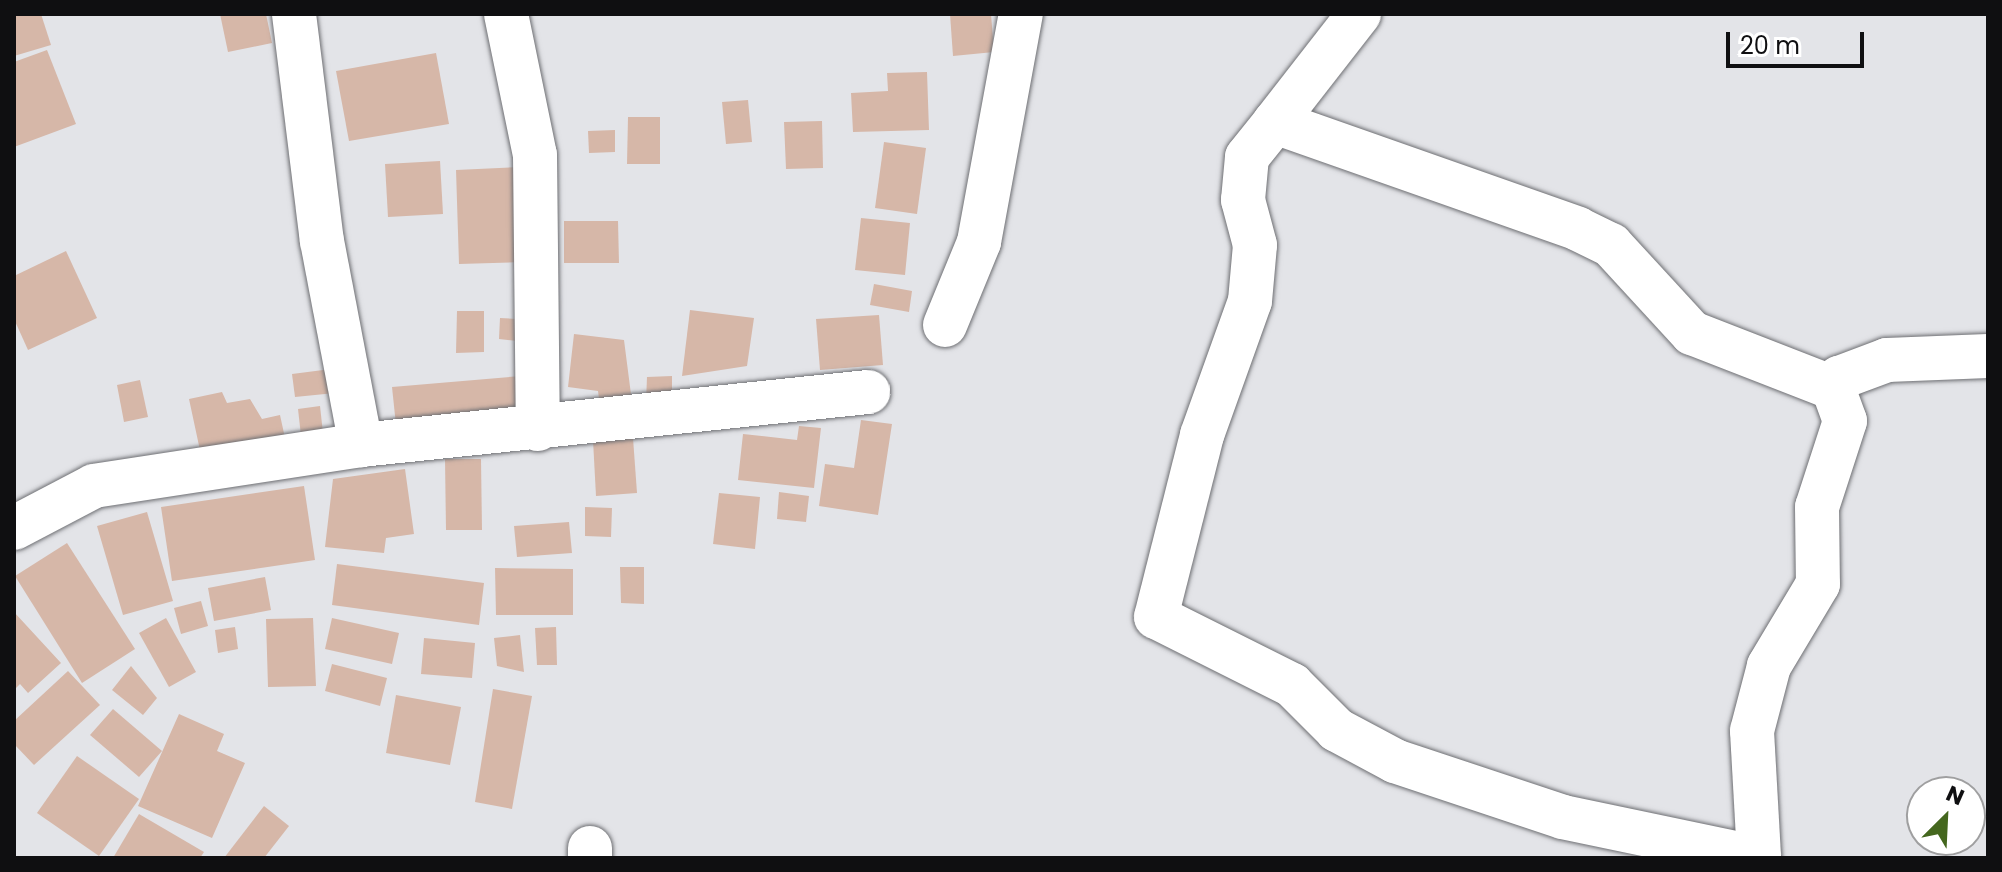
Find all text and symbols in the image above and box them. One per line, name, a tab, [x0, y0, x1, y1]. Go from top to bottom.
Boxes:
scale bar	[1730, 16, 1868, 66]
text: 20 m	[1740, 29, 1800, 62]
north arrow	[1906, 776, 1986, 856]
text: N	[1941, 778, 1969, 813]

